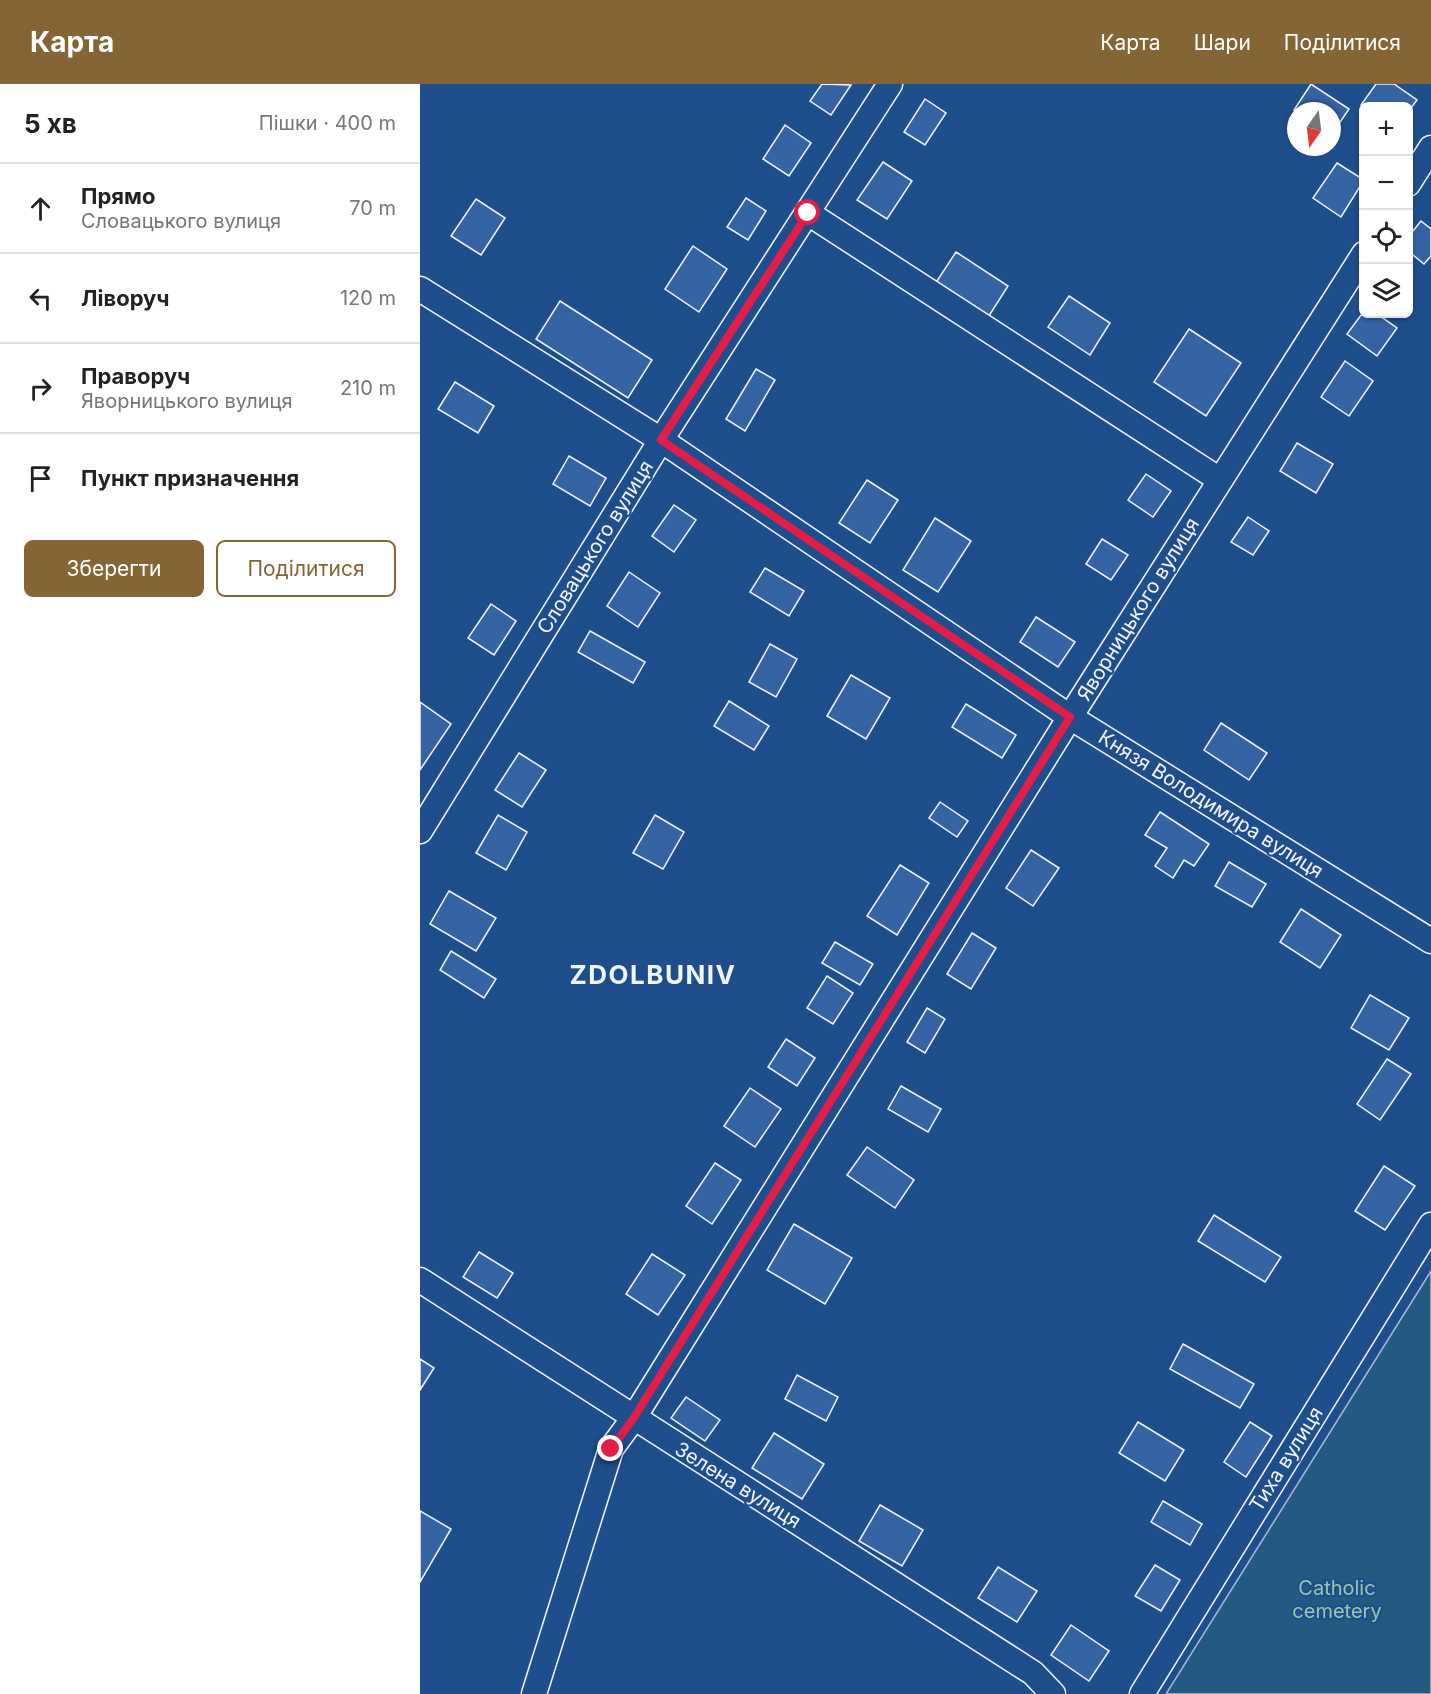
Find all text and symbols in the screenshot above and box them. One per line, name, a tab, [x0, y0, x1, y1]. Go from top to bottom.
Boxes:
text: Карта	[30, 25, 114, 59]
text: Карта	[1100, 30, 1161, 55]
text: Шари	[1194, 30, 1251, 55]
text: Поділитися	[1284, 30, 1401, 55]
north arrow	[1287, 102, 1341, 156]
map controls	[1359, 102, 1413, 318]
button: +	[1359, 102, 1413, 156]
text: 5 хв	[24, 108, 77, 139]
text: Пішки · 400 m	[259, 111, 396, 135]
button: −	[1359, 156, 1413, 210]
text: Прямо	[81, 183, 155, 209]
icon: ahead	[24, 192, 57, 225]
text: 70 m	[349, 196, 396, 220]
route start	[794, 199, 820, 225]
text: Словацького вулиця	[81, 209, 281, 233]
button: locate	[1359, 210, 1413, 264]
button: layers	[1359, 264, 1413, 318]
icon: left	[24, 282, 57, 315]
text: Ліворуч	[81, 285, 169, 311]
text: 120 m	[340, 286, 396, 310]
text: Праворуч	[81, 363, 190, 389]
icon: right	[24, 372, 57, 405]
text: 210 m	[340, 376, 396, 400]
text: Яворницького вулиця	[81, 389, 293, 413]
street label: Словацького вулиця	[532, 456, 658, 638]
icon: arrive	[24, 462, 57, 495]
text: Пункт призначення	[81, 465, 299, 491]
street label: Яворницького вулиця	[1072, 513, 1204, 705]
button: Зберегти	[24, 540, 204, 597]
button: Поділитися	[216, 540, 396, 597]
street label: Князя Володимира вулиця	[1094, 725, 1328, 883]
district label: ZDOLBUNIV	[569, 959, 737, 990]
street label: Тиха вулиця	[1244, 1402, 1328, 1516]
route end	[597, 1435, 623, 1461]
street label: Зелена вулиця	[671, 1437, 805, 1533]
park label: Catholic cemetery	[1292, 1576, 1382, 1623]

